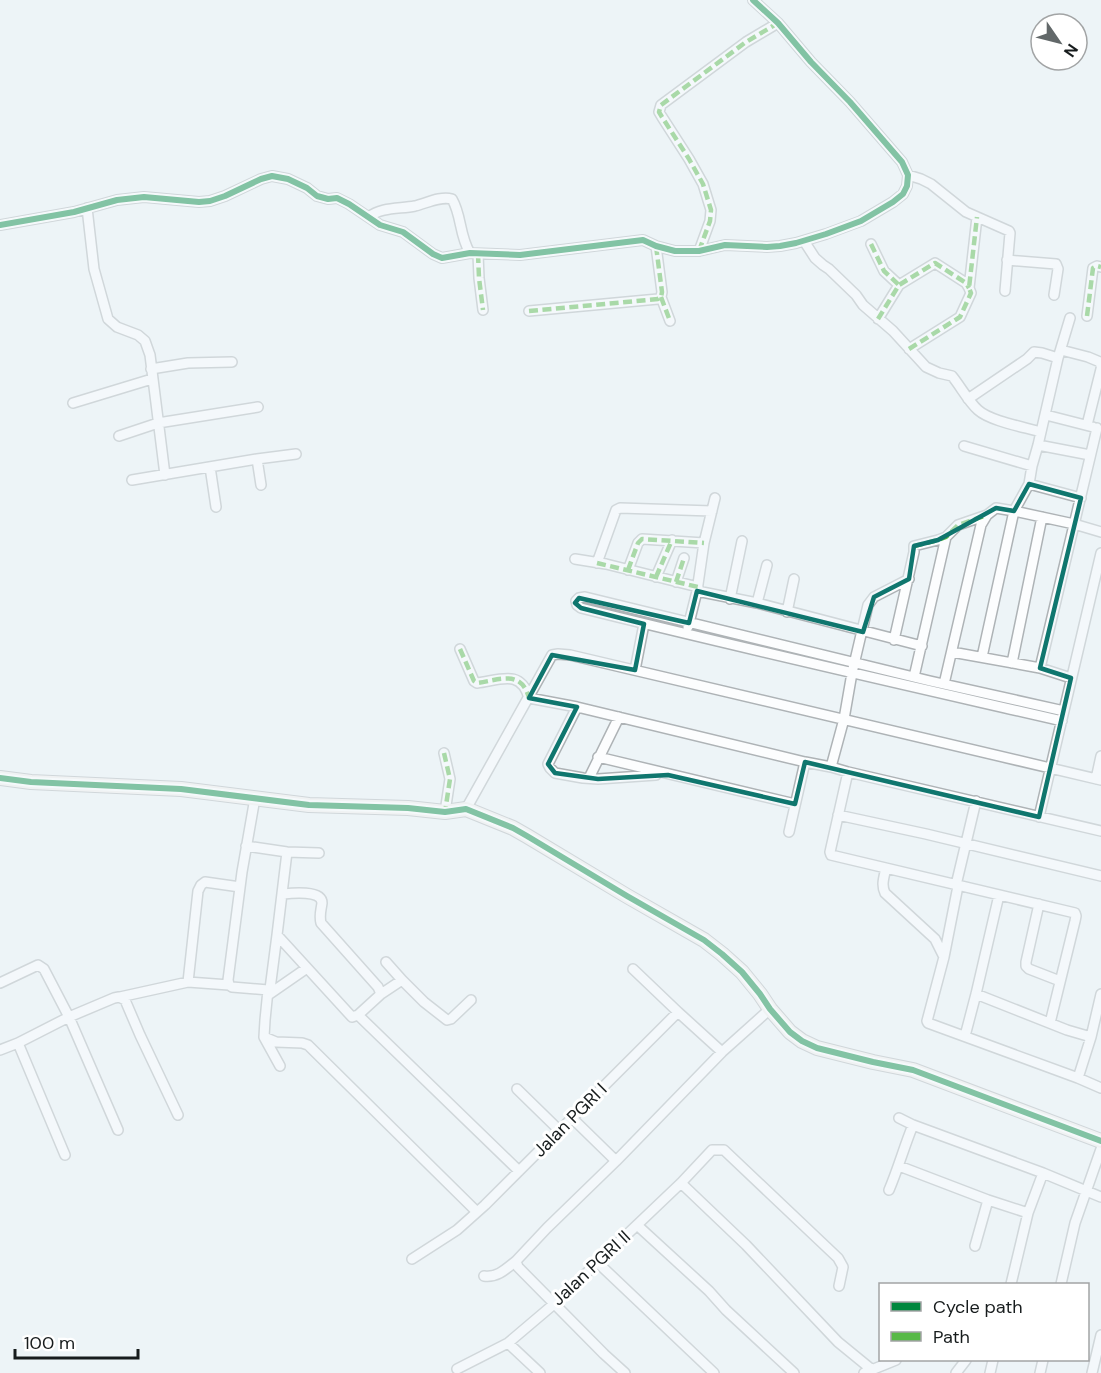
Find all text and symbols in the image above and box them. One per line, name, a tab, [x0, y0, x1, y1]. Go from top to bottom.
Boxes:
north arrow	[1029, 12, 1089, 72]
text: N	[1059, 40, 1083, 61]
street label: Jalan PGRI I	[528, 1078, 612, 1162]
street label: Jalan PGRI II	[546, 1225, 636, 1311]
legend	[879, 1283, 1089, 1361]
text: Cycle path	[933, 1295, 1023, 1319]
scale bar	[15, 1322, 138, 1360]
text: Path	[933, 1325, 970, 1349]
text: 100 m	[24, 1331, 75, 1355]

